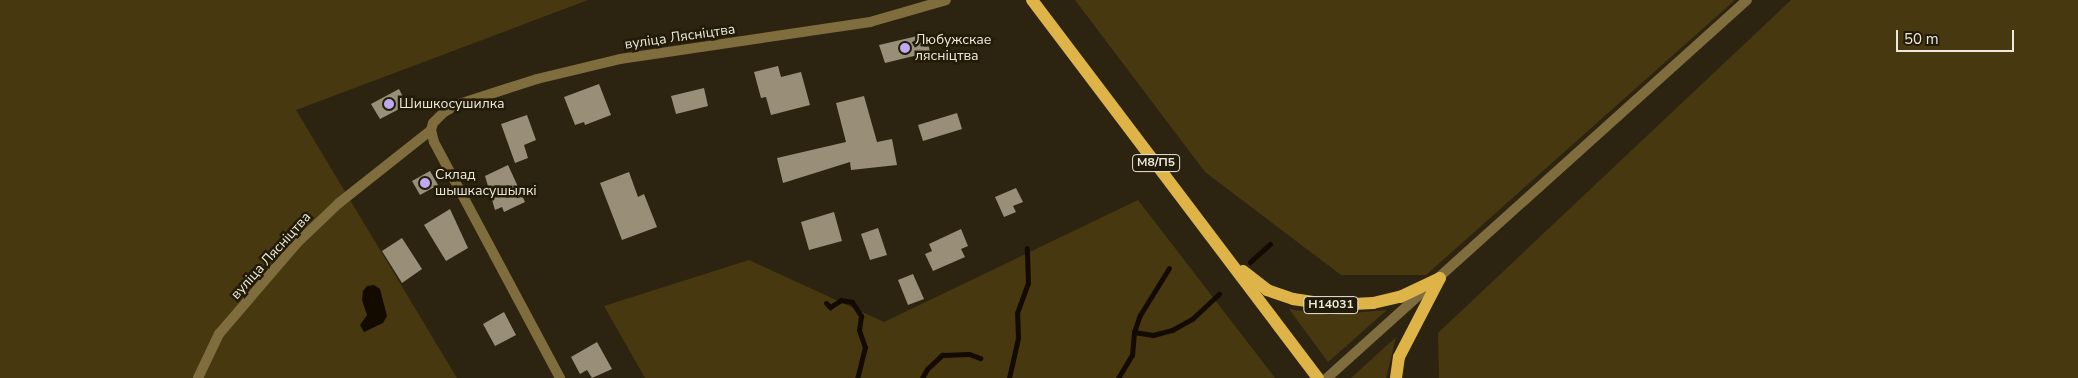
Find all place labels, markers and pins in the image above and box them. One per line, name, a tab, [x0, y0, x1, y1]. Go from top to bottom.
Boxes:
place label: Любужскае лясніцтва	[915, 32, 991, 64]
marker: Любужскае лясніцтва	[899, 42, 911, 54]
place label: Шишкосушилка	[399, 96, 505, 112]
marker: Шишкосушилка	[383, 98, 395, 110]
place label: Склад шышкасушылкі	[435, 167, 537, 200]
marker: Склад шышкасушылкі	[419, 177, 431, 189]

